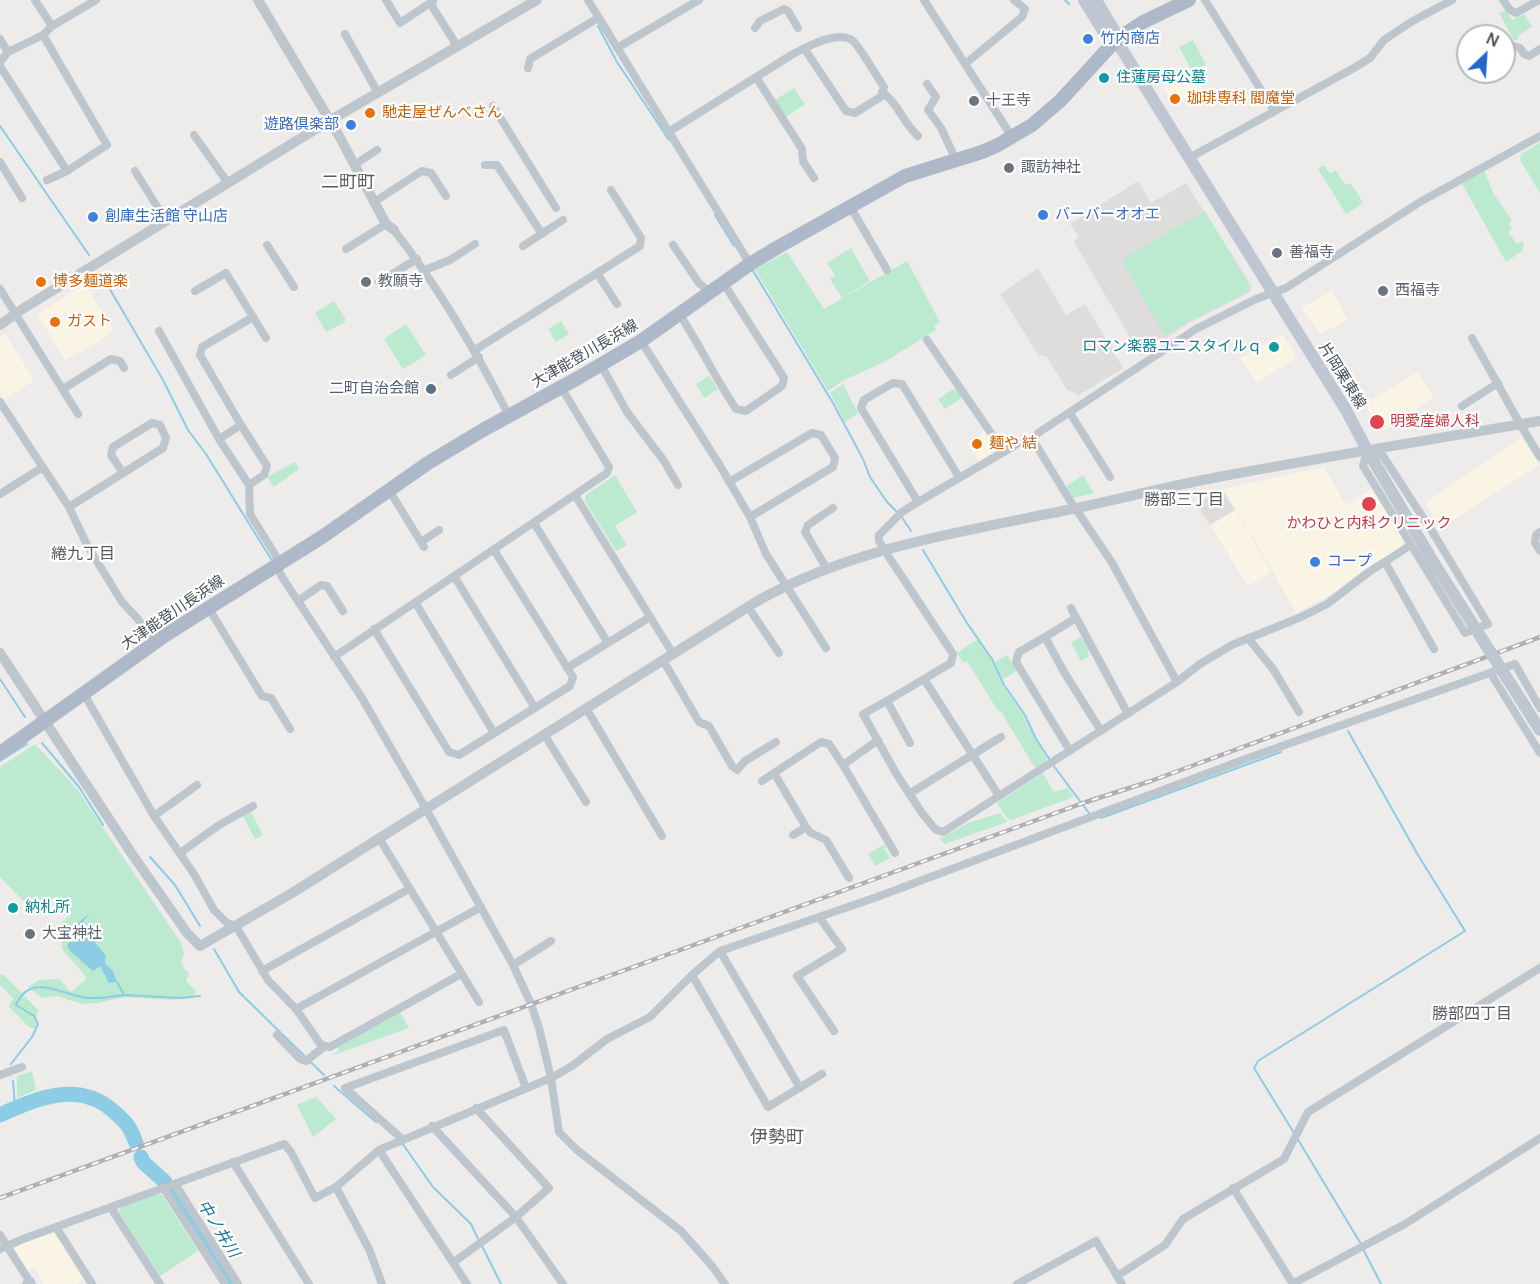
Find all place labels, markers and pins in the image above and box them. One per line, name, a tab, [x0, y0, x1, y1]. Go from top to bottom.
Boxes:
place label: 竹内商店	[1100, 30, 1160, 48]
marker: 竹内商店	[1081, 32, 1095, 46]
place label: 住蓮房母公墓	[1116, 69, 1206, 87]
marker: 住蓮房母公墓	[1097, 71, 1111, 85]
place label: 珈琲専科 閻魔堂	[1187, 90, 1295, 108]
place label: 十王寺	[986, 92, 1031, 110]
marker: 珈琲専科 閻魔堂	[1168, 92, 1182, 106]
marker: 十王寺	[967, 94, 981, 108]
place label: 馳走屋ぜんべさん	[382, 104, 502, 122]
marker: 馳走屋ぜんべさん	[363, 106, 377, 120]
place label: 遊路倶楽部	[264, 116, 339, 134]
marker: 遊路倶楽部	[344, 118, 358, 132]
place label: 諏訪神社	[1021, 159, 1081, 177]
marker: 諏訪神社	[1002, 161, 1016, 175]
place label: バーバーオオエ	[1055, 206, 1160, 224]
place label: 創庫生活館 守山店	[105, 208, 228, 226]
marker: バーバーオオエ	[1036, 208, 1050, 222]
marker: 創庫生活館 守山店	[86, 210, 100, 224]
place label: 善福寺	[1289, 244, 1334, 262]
marker: 善福寺	[1270, 246, 1284, 260]
place label: 博多麺道楽	[53, 273, 128, 291]
place label: 教願寺	[378, 273, 423, 291]
marker: 博多麺道楽	[34, 275, 48, 289]
marker: 教願寺	[359, 275, 373, 289]
place label: 西福寺	[1395, 282, 1440, 300]
marker: 西福寺	[1376, 284, 1390, 298]
place label: ガスト	[67, 313, 112, 331]
marker: ガスト	[48, 315, 62, 329]
place label: ロマン楽器ユニスタイルｑ	[1082, 338, 1262, 356]
marker: ロマン楽器ユニスタイルｑ	[1267, 340, 1281, 354]
place label: 二町自治会館	[329, 380, 419, 398]
marker: 二町自治会館	[424, 382, 438, 396]
marker: 明愛産婦人科	[1368, 413, 1386, 431]
place label: 明愛産婦人科	[1390, 413, 1480, 431]
place label: 麺や 結	[989, 435, 1037, 453]
marker: 麺や 結	[970, 437, 984, 451]
marker: かわひと内科クリニック	[1360, 495, 1378, 513]
place label: かわひと内科クリニック	[1287, 515, 1451, 533]
place label: コープ	[1327, 553, 1372, 571]
marker: コープ	[1308, 555, 1322, 569]
place label: 納札所	[25, 899, 70, 917]
marker: 納札所	[6, 901, 20, 915]
place label: 大宝神社	[42, 925, 102, 943]
marker: 大宝神社	[23, 927, 37, 941]

